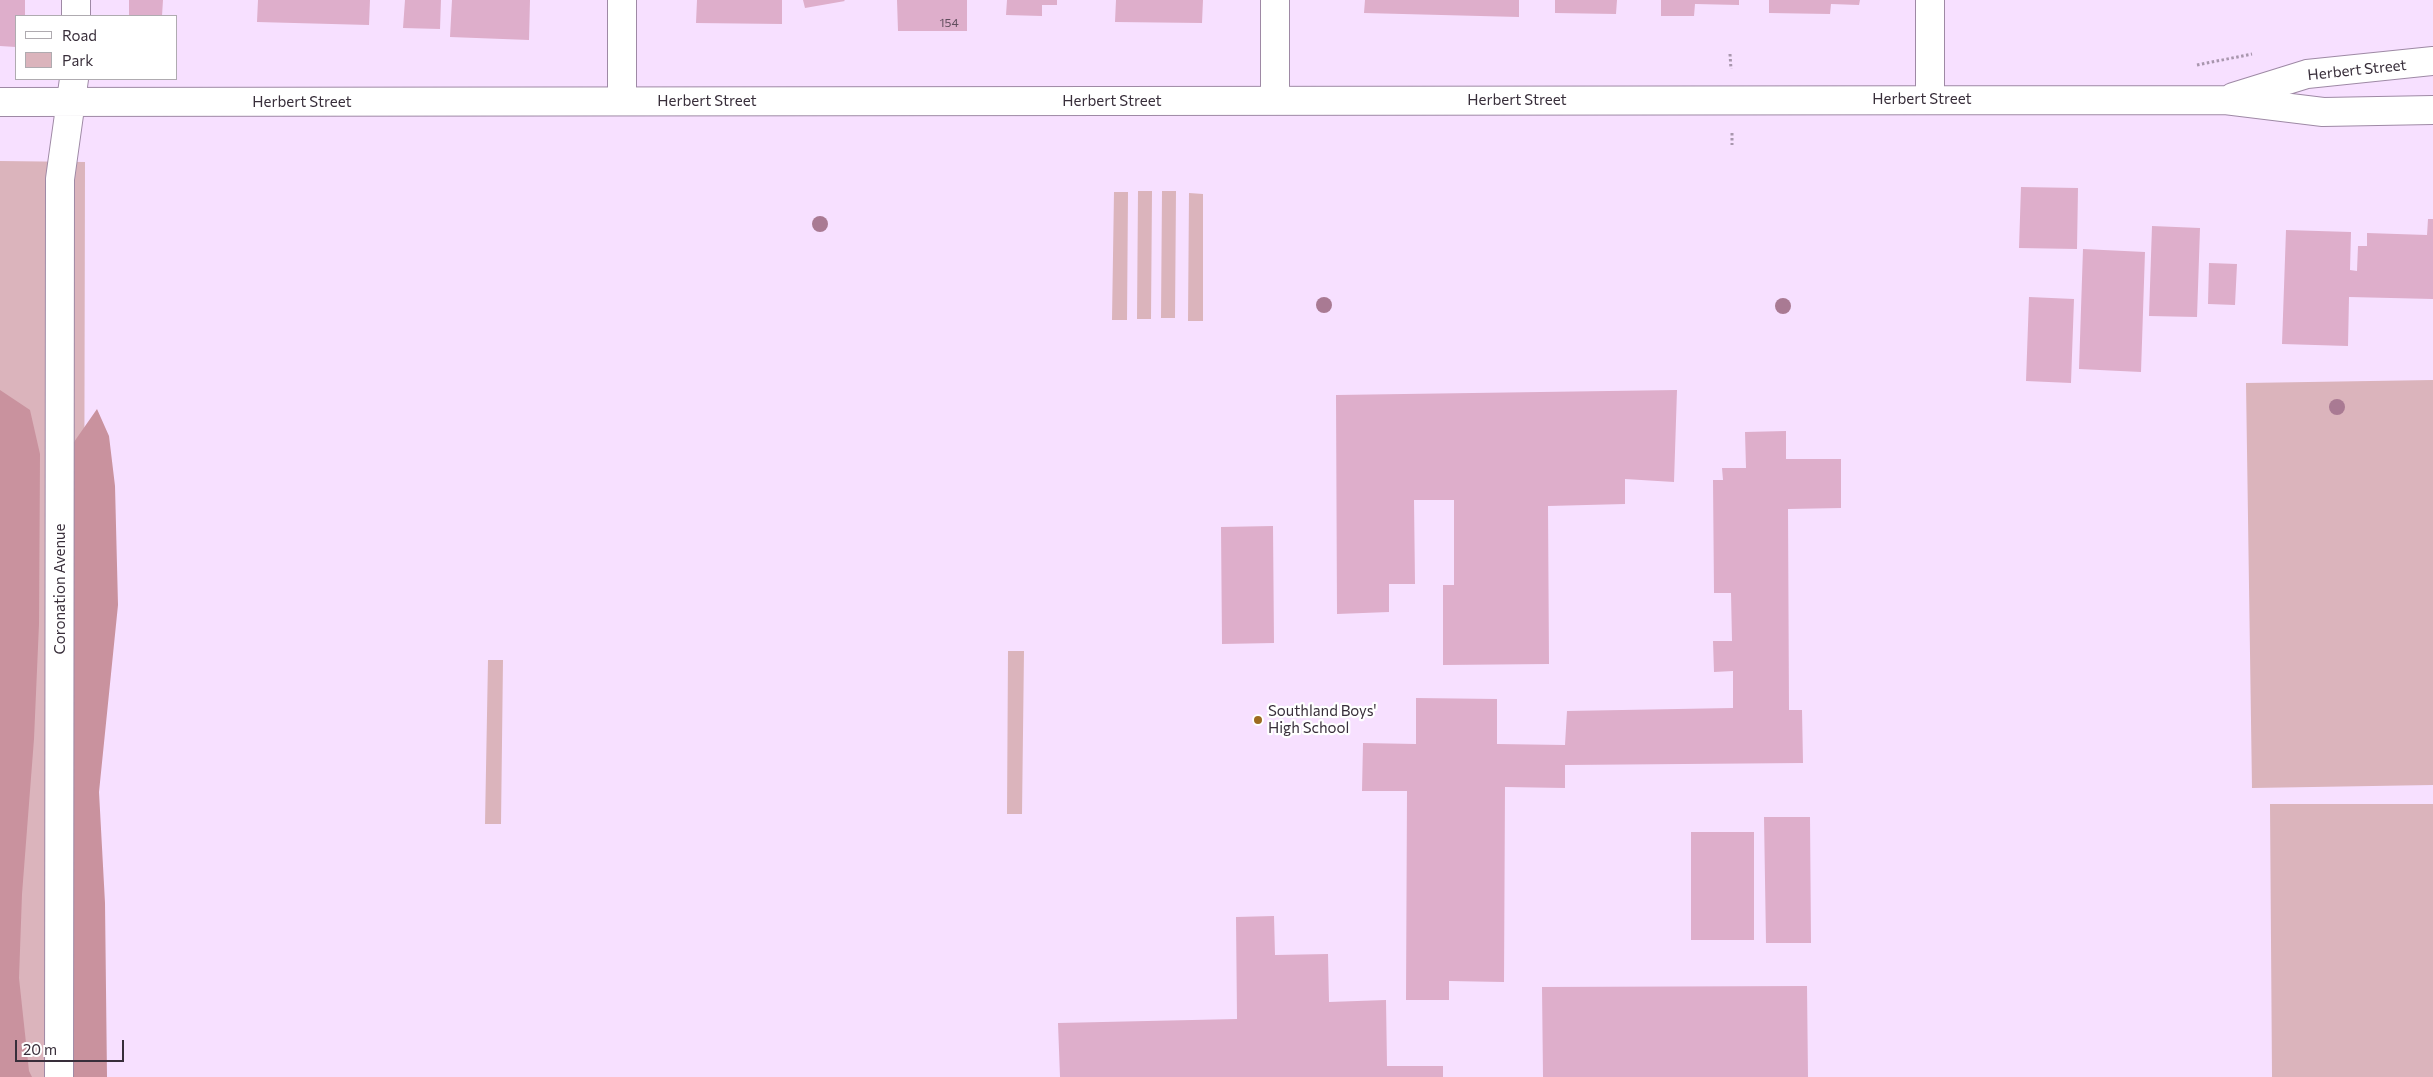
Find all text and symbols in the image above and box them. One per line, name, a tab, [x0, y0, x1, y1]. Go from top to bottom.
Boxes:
legend	[15, 15, 178, 80]
house number: 154	[939, 16, 959, 30]
text: Road	[62, 26, 97, 44]
text: Park	[62, 51, 93, 69]
street label: Herbert Street	[2307, 56, 2407, 84]
street label: Herbert Street	[1872, 90, 1972, 108]
street label: Herbert Street	[1467, 91, 1567, 109]
street label: Herbert Street	[657, 92, 757, 110]
street label: Herbert Street	[1062, 92, 1162, 110]
street label: Herbert Street	[252, 93, 352, 111]
street label: Coronation Avenue	[51, 524, 69, 654]
place label: Southland Boys' High School	[1268, 702, 1377, 737]
marker: Southland Boys' High School	[1252, 714, 1264, 726]
scale bar	[18, 1030, 126, 1062]
text: 20 m	[23, 1040, 57, 1058]

